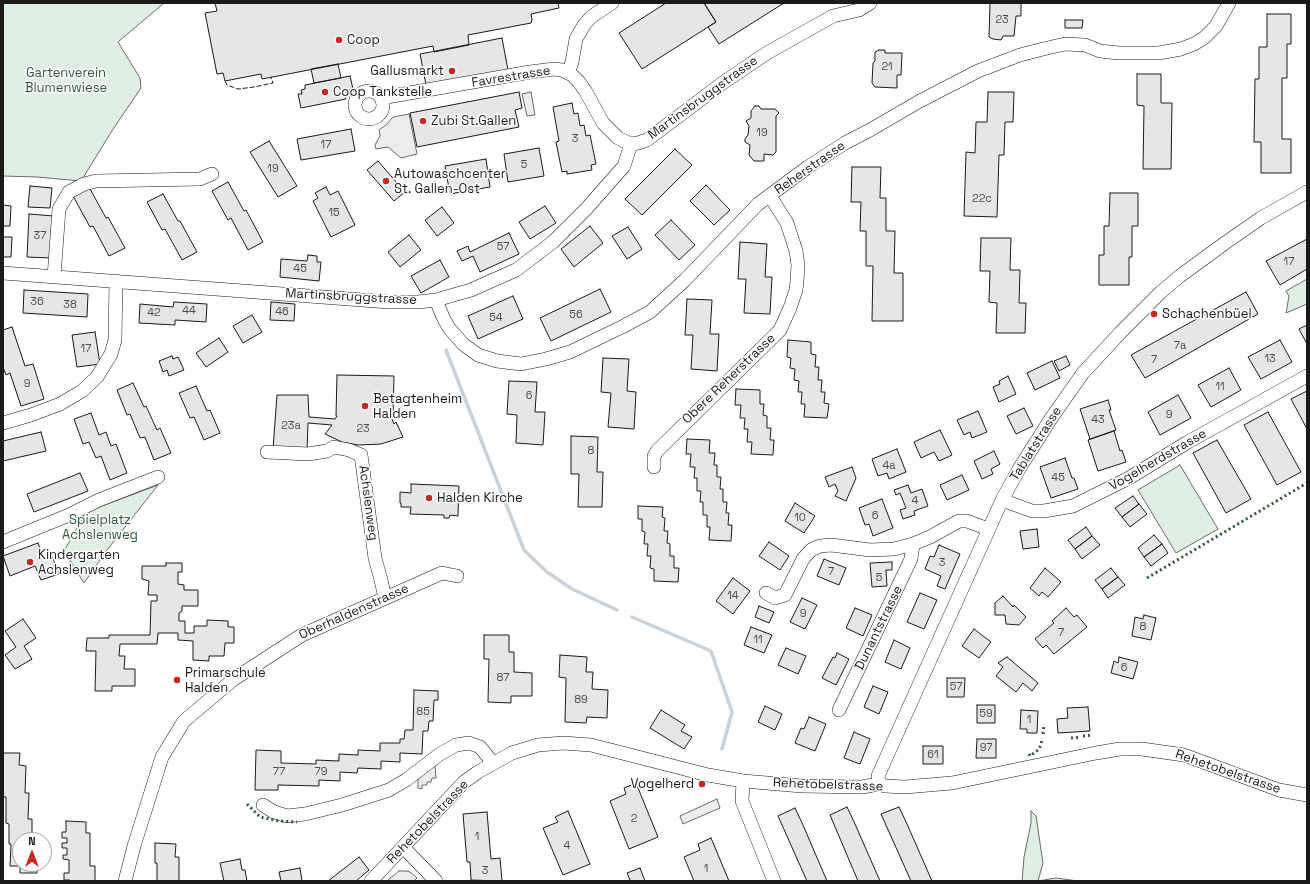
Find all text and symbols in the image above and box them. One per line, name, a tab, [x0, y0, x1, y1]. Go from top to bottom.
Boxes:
house number: 23	[995, 13, 1009, 27]
place label: Coop	[347, 32, 380, 48]
marker: Coop	[334, 35, 344, 45]
street label: Martinsbruggstrasse	[645, 53, 761, 143]
house number: 21	[881, 60, 893, 74]
place label: Gallusmarkt	[370, 63, 444, 79]
street label: Favrestrasse	[470, 63, 552, 91]
park label: Gartenverein Blumenwiese	[25, 65, 107, 96]
marker: Gallusmarkt	[447, 66, 457, 76]
place label: Coop Tankstelle	[333, 84, 432, 100]
marker: Coop Tankstelle	[320, 87, 330, 97]
place label: Zubi St.Gallen	[431, 113, 516, 129]
marker: Zubi St.Gallen	[418, 116, 428, 126]
house number: 19	[756, 126, 768, 140]
house number: 3	[572, 132, 578, 146]
house number: 17	[321, 138, 331, 152]
street label: Reherstrasse	[772, 138, 848, 198]
house number: 5	[521, 158, 527, 172]
house number: 19	[267, 162, 279, 176]
place label: Autowaschcenter St. Gallen-Ost	[394, 166, 506, 197]
marker: Autowaschcenter St. Gallen-Ost	[381, 176, 391, 186]
house number: 22c	[972, 192, 992, 206]
house number: 15	[328, 206, 340, 220]
house number: 37	[34, 229, 46, 243]
house number: 57	[497, 240, 509, 254]
house number: 17	[1284, 255, 1294, 269]
house number: 45	[293, 262, 307, 276]
street label: Martinsbruggstrasse	[285, 286, 417, 308]
house number: 36	[30, 295, 44, 309]
house number: 38	[63, 298, 77, 312]
house number: 44	[182, 304, 196, 318]
house number: 46	[275, 305, 289, 319]
house number: 42	[147, 306, 161, 320]
place label: Schachenbüel	[1162, 306, 1252, 322]
house number: 56	[569, 308, 583, 322]
marker: Schachenbüel	[1149, 309, 1159, 319]
house number: 54	[489, 311, 503, 325]
street label: Obere Reherstrasse	[679, 331, 779, 427]
house number: 7a	[1174, 339, 1186, 353]
house number: 17	[81, 342, 91, 356]
house number: 13	[1264, 352, 1276, 366]
house number: 7	[1151, 353, 1157, 367]
house number: 9	[24, 377, 30, 391]
house number: 11	[1215, 380, 1225, 394]
house number: 6	[526, 389, 532, 403]
place label: Betagtenheim Halden	[373, 391, 462, 422]
marker: Betagtenheim Halden	[360, 401, 370, 411]
street label: Tablatstrasse	[1007, 404, 1065, 484]
house number: 9	[1166, 408, 1172, 422]
house number: 43	[1091, 413, 1105, 427]
house number: 23a	[281, 419, 301, 433]
house number: 23	[356, 422, 370, 436]
street label: Vogelherdstrasse	[1107, 426, 1209, 494]
house number: 8	[588, 444, 594, 458]
house number: 4a	[882, 459, 896, 473]
street label: Achslenweg	[355, 464, 381, 542]
house number: 45	[1051, 471, 1065, 485]
place label: Halden Kirche	[437, 490, 523, 506]
marker: Halden Kirche	[424, 493, 434, 503]
house number: 4	[912, 494, 918, 508]
house number: 6	[872, 509, 878, 523]
house number: 10	[794, 511, 806, 525]
park label: Spielplatz Achslenweg	[62, 512, 138, 543]
place label: Kindergarten Achslenweg	[38, 547, 120, 578]
house number: 3	[939, 556, 945, 570]
marker: Kindergarten Achslenweg	[25, 557, 35, 567]
house number: 7	[828, 565, 834, 579]
house number: 5	[876, 571, 882, 585]
street label: Oberhaldenstrasse	[297, 581, 411, 643]
street label: Dunantstrasse	[852, 583, 906, 673]
house number: 14	[727, 589, 739, 603]
house number: 9	[800, 607, 806, 621]
house number: 8	[1140, 620, 1146, 634]
house number: 7	[1058, 626, 1064, 640]
house number: 11	[753, 633, 763, 647]
house number: 6	[1121, 661, 1127, 675]
place label: Primarschule Halden	[185, 665, 266, 696]
house number: 87	[497, 671, 509, 685]
marker: Primarschule Halden	[172, 675, 182, 685]
house number: 57	[950, 680, 962, 694]
house number: 89	[574, 693, 588, 707]
house number: 85	[416, 705, 430, 719]
house number: 59	[979, 707, 993, 721]
house number: 1	[1027, 713, 1031, 727]
house number: 97	[980, 741, 992, 755]
street label: Rehetobelstrasse	[1173, 747, 1283, 797]
house number: 61	[927, 748, 939, 762]
house number: 77	[273, 765, 285, 779]
house number: 79	[315, 765, 327, 779]
street label: Rehetobelstrasse	[772, 775, 884, 795]
place label: Vogelherd	[630, 776, 694, 792]
street label: Rehetobelstrasse	[384, 777, 472, 867]
marker: Vogelherd	[697, 779, 707, 789]
house number: 2	[631, 812, 637, 826]
house number: 1	[475, 830, 479, 844]
north arrow	[12, 832, 52, 872]
text: N	[28, 834, 36, 848]
house number: 4	[564, 839, 570, 853]
house number: 1	[704, 862, 708, 876]
house number: 3	[482, 864, 488, 878]

